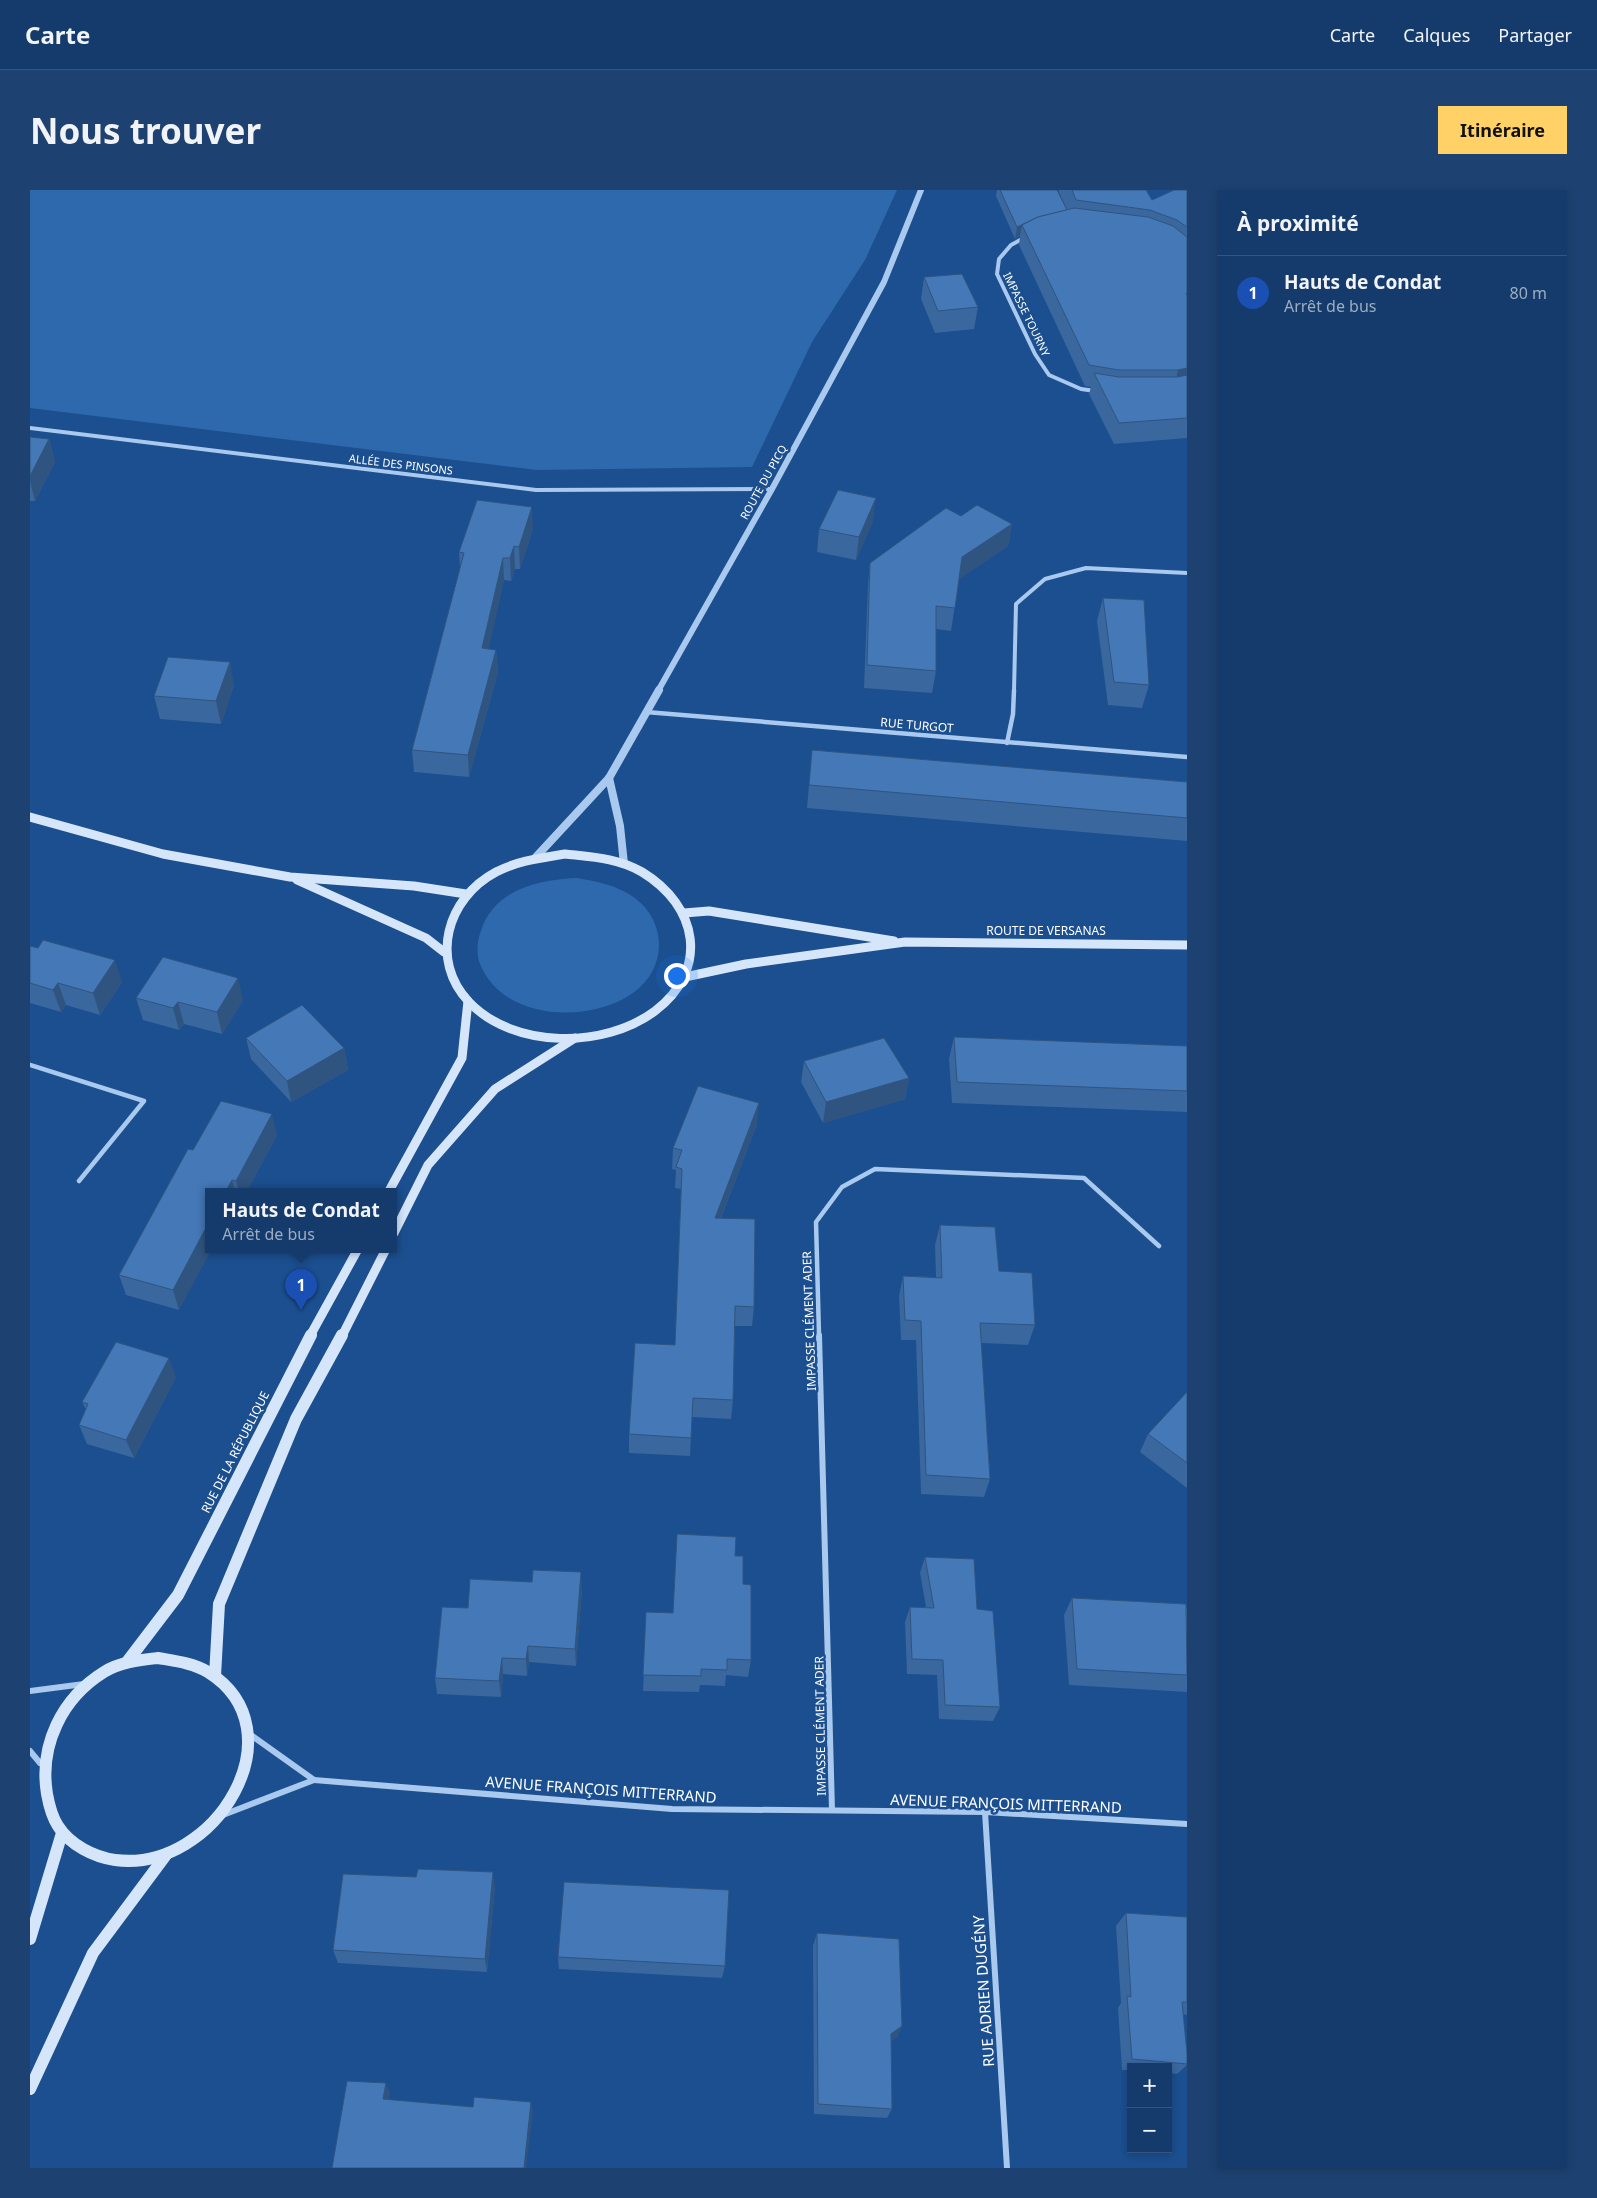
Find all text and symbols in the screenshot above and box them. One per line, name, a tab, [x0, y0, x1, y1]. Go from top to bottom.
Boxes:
text: Carte	[25, 18, 90, 51]
text: Carte	[1330, 23, 1375, 47]
text: Calques	[1403, 23, 1470, 47]
text: Partager	[1498, 23, 1572, 47]
button: Itinéraire	[1438, 106, 1567, 154]
text: Nous trouver	[30, 107, 261, 154]
text: À proximité	[1237, 209, 1359, 237]
street label: IMPASSE TOURNY	[1000, 269, 1054, 359]
text: Hauts de Condat	[1284, 269, 1441, 295]
text: 1	[1248, 282, 1258, 304]
text: 80 m	[1510, 282, 1547, 304]
text: Arrêt de bus	[1284, 295, 1377, 317]
street label: ROUTE DU PICQ	[736, 442, 790, 522]
street label: ALLÉE DES PINSONS	[348, 450, 454, 478]
street label: RUE TURGOT	[880, 713, 955, 737]
street label: ROUTE DE VERSANAS	[986, 922, 1106, 939]
your location	[664, 963, 690, 989]
popup	[205, 1188, 397, 1253]
text: Hauts de Condat	[222, 1197, 380, 1223]
text: Arrêt de bus	[222, 1223, 315, 1245]
street label: IMPASSE CLÉMENT ADER	[798, 1250, 820, 1391]
pin: 1	[285, 1269, 317, 1310]
street label: RUE DE LA RÉPUBLIQUE	[197, 1388, 273, 1516]
street label: IMPASSE CLÉMENT ADER	[810, 1655, 830, 1796]
street label: AVENUE FRANÇOIS MITTERRAND	[485, 1771, 717, 1807]
street label: AVENUE FRANÇOIS MITTERRAND	[890, 1789, 1122, 1817]
street label: RUE ADRIEN DUGÉNY	[968, 1914, 998, 2068]
map controls	[1127, 2063, 1172, 2153]
button: +	[1127, 2063, 1172, 2108]
button: −	[1127, 2108, 1172, 2153]

